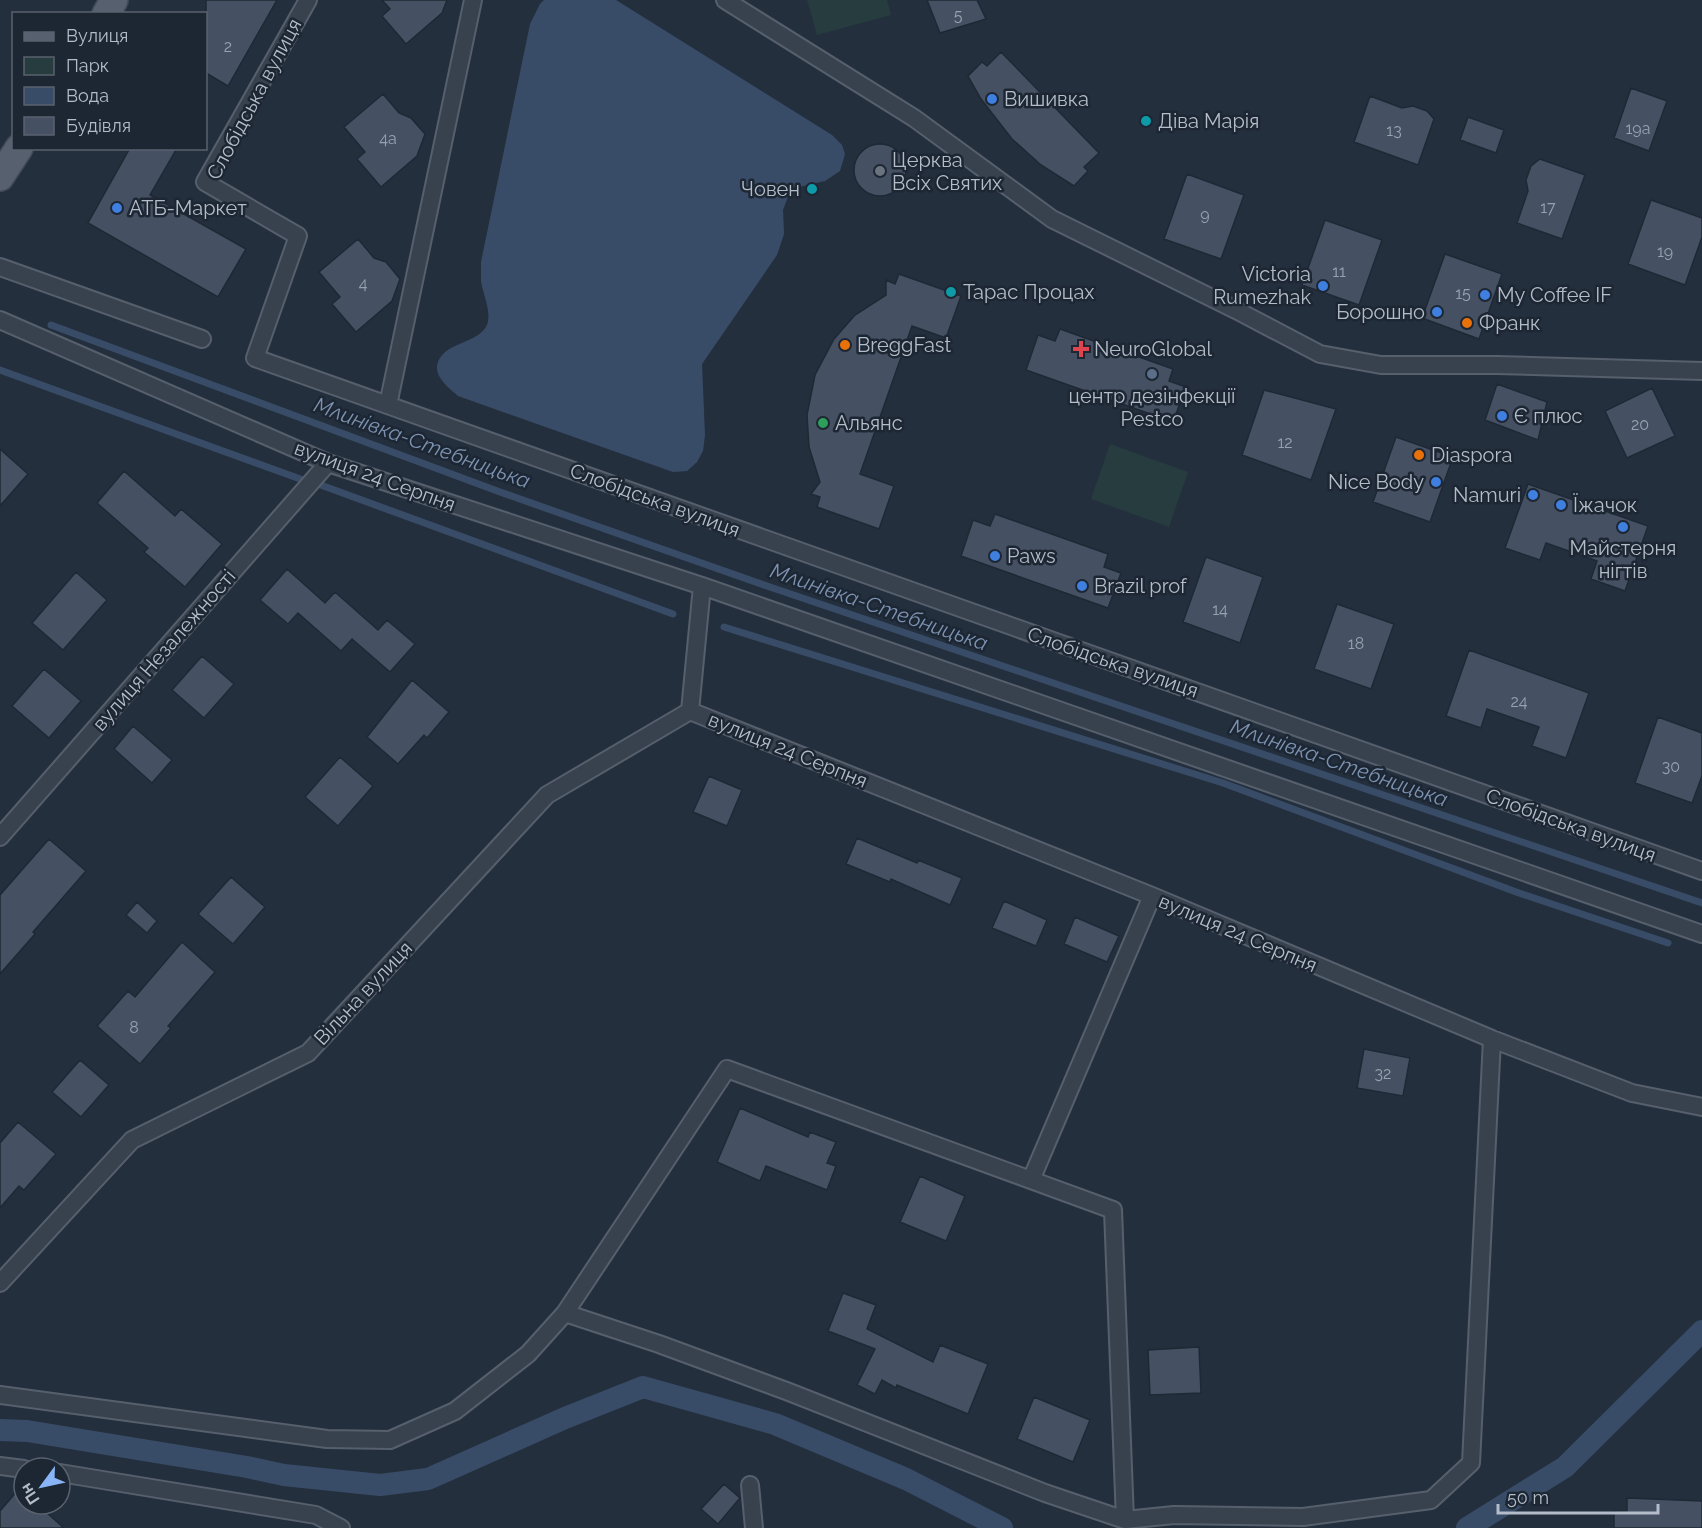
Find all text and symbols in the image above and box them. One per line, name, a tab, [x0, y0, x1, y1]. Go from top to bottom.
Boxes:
house number: 5	[954, 6, 963, 25]
legend	[12, 12, 207, 150]
street label: Слобідська вулиця	[201, 14, 307, 184]
text: Вулиця	[66, 25, 128, 46]
house number: 2	[224, 37, 232, 56]
text: Парк	[66, 55, 109, 76]
text: Вода	[66, 85, 109, 106]
place label: Вишивка	[1004, 87, 1089, 111]
marker: Вишивка	[985, 92, 999, 106]
place label: Діва Марія	[1158, 109, 1259, 133]
marker: Діва Марія	[1139, 114, 1153, 128]
text: Будівля	[66, 115, 131, 136]
house number: 19а	[1626, 119, 1650, 138]
house number: 13	[1386, 121, 1402, 140]
house number: 4а	[379, 129, 397, 148]
place label: Церква Всіх Святих	[892, 148, 1002, 195]
marker: Церква Всіх Святих	[873, 164, 887, 178]
place label: Човен	[741, 177, 800, 201]
marker: Човен	[805, 182, 819, 196]
place label: АТБ-Маркет	[129, 196, 247, 220]
house number: 17	[1540, 198, 1556, 217]
marker: АТБ-Маркет	[110, 201, 124, 215]
house number: 9	[1200, 205, 1210, 224]
house number: 19	[1657, 242, 1673, 261]
place label: Victoria Rumezhak	[1213, 262, 1311, 309]
house number: 11	[1332, 262, 1346, 281]
house number: 4	[359, 274, 368, 293]
marker: Victoria Rumezhak	[1316, 279, 1330, 293]
place label: Тарас Процах	[963, 280, 1094, 304]
place label: My Coffee IF	[1497, 283, 1612, 307]
house number: 15	[1455, 284, 1471, 303]
marker: Тарас Процах	[944, 285, 958, 299]
marker: My Coffee IF	[1478, 288, 1492, 302]
place label: Борошно	[1336, 300, 1425, 324]
marker: Борошно	[1430, 305, 1444, 319]
place label: Франк	[1479, 311, 1540, 335]
marker: Франк	[1460, 316, 1474, 330]
place label: BreggFast	[857, 333, 952, 357]
place label: NeuroGlobal	[1094, 337, 1212, 361]
marker: BreggFast	[838, 338, 852, 352]
marker: NeuroGlobal	[1072, 340, 1090, 358]
marker: центр дезінфекції Pestco	[1145, 367, 1159, 381]
place label: центр дезінфекції Pestco	[1069, 384, 1236, 431]
water label: Млинівка-Стебницька	[311, 392, 534, 493]
place label: Є плюс	[1514, 404, 1583, 428]
marker: Є плюс	[1495, 409, 1509, 423]
place label: Альянс	[835, 411, 903, 435]
house number: 20	[1631, 415, 1649, 434]
marker: Альянс	[816, 416, 830, 430]
house number: 12	[1277, 433, 1293, 452]
street label: вулиця 24 Серпня	[291, 436, 459, 516]
place label: Diaspora	[1431, 443, 1512, 467]
marker: Diaspora	[1412, 448, 1426, 462]
street label: Слобідська вулиця	[567, 458, 743, 542]
place label: Nice Body	[1328, 470, 1424, 494]
marker: Nice Body	[1429, 475, 1443, 489]
place label: Namuri	[1453, 483, 1521, 507]
marker: Namuri	[1526, 488, 1540, 502]
place label: Їжачок	[1573, 493, 1637, 517]
marker: Їжачок	[1554, 498, 1568, 512]
marker: Майстерня нігтів	[1616, 520, 1630, 534]
place label: Майстерня нігтів	[1570, 536, 1676, 583]
place label: Paws	[1007, 544, 1056, 568]
marker: Paws	[988, 549, 1002, 563]
water label: Млинівка-Стебницька	[767, 558, 991, 655]
street label: вулиця Незалежності	[87, 565, 241, 735]
place label: Brazil prof	[1094, 574, 1188, 598]
marker: Brazil prof	[1075, 579, 1089, 593]
house number: 14	[1212, 600, 1228, 619]
street label: Слобідська вулиця	[1024, 622, 1202, 702]
house number: 18	[1348, 634, 1364, 653]
house number: 24	[1510, 692, 1528, 711]
street label: вулиця 24 Серпня	[705, 707, 871, 793]
water label: Млинівка-Стебницька	[1227, 714, 1451, 811]
house number: 30	[1662, 757, 1680, 776]
street label: Слобідська вулиця	[1483, 783, 1659, 867]
street label: вулиця 24 Серпня	[1155, 889, 1321, 977]
street label: Вільна вулиця	[309, 936, 417, 1050]
house number: 8	[129, 1018, 139, 1037]
house number: 32	[1375, 1064, 1391, 1083]
north arrow	[12, 1456, 72, 1516]
scale bar	[1498, 1477, 1658, 1515]
text: Пн	[16, 1480, 44, 1508]
text: 50 m	[1507, 1487, 1549, 1508]

